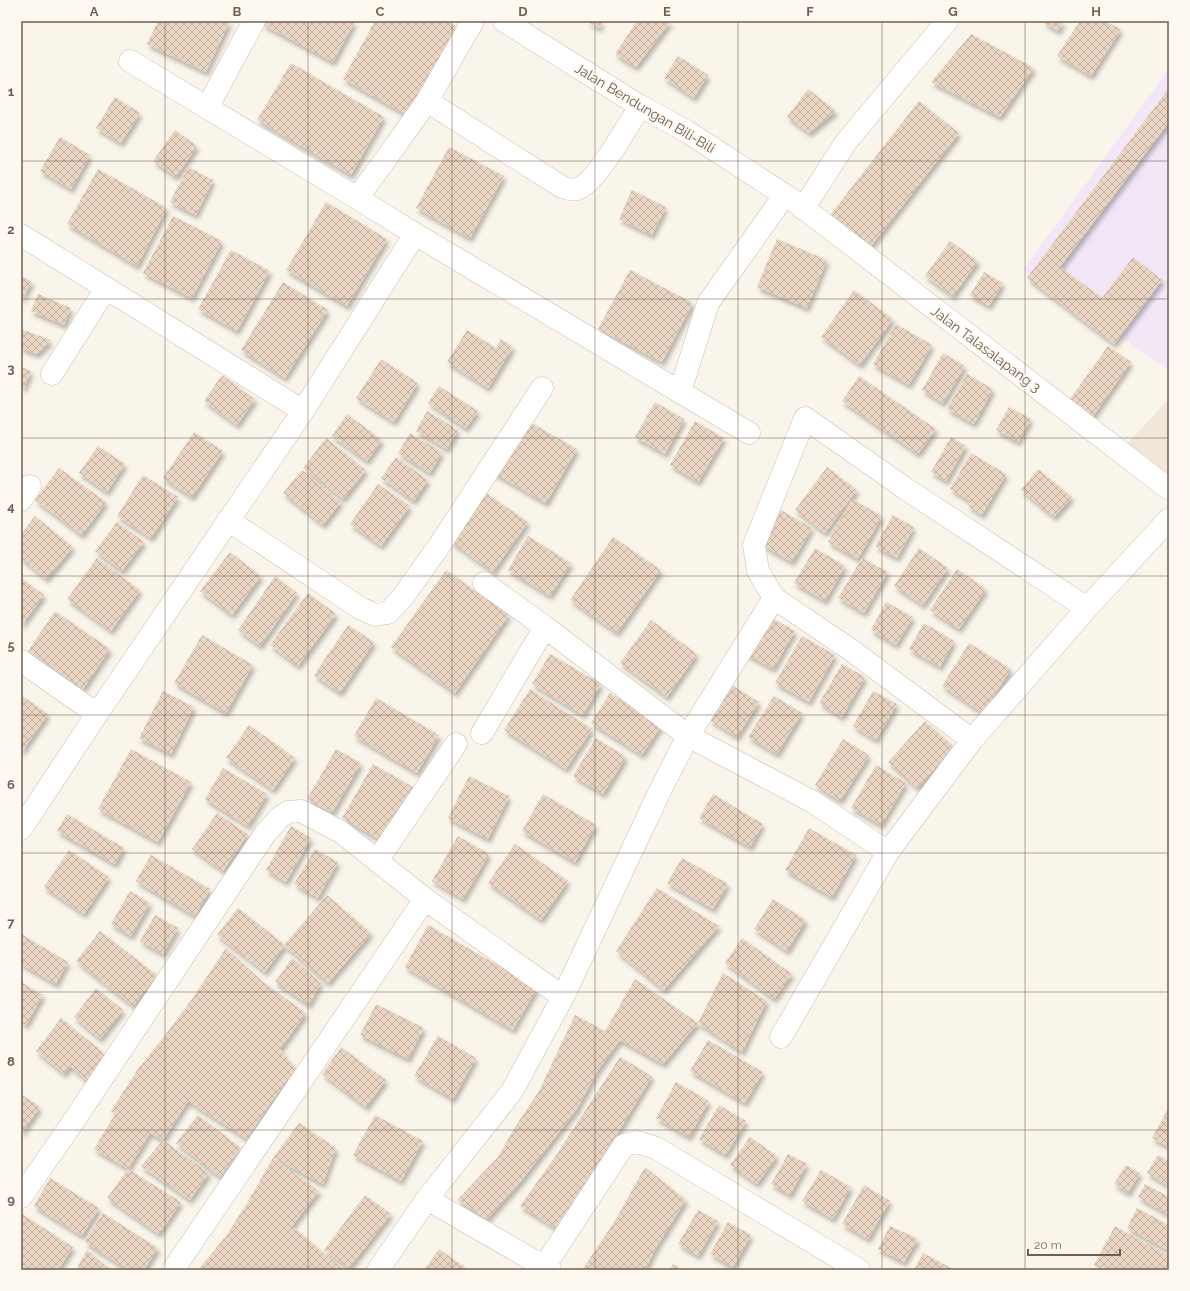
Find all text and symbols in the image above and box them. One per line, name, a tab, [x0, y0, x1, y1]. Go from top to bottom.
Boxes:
text: A	[90, 4, 99, 19]
text: B	[233, 4, 242, 19]
text: C	[376, 4, 385, 19]
text: D	[518, 4, 528, 19]
text: E	[663, 4, 671, 19]
text: F	[806, 4, 814, 19]
text: G	[948, 4, 958, 19]
text: H	[1091, 4, 1101, 19]
street label: Jalan Bendungan Bili-Bili	[572, 60, 718, 156]
text: 1	[8, 84, 15, 99]
text: 2	[7, 222, 15, 237]
street label: Jalan Talasalapang 3	[928, 303, 1044, 395]
text: 3	[7, 361, 15, 376]
text: 4	[7, 499, 15, 514]
text: 5	[7, 638, 15, 653]
text: 6	[7, 777, 15, 792]
text: 7	[7, 915, 15, 930]
text: 8	[7, 1054, 15, 1069]
text: 9	[7, 1192, 15, 1207]
scale bar	[1028, 1231, 1120, 1257]
text: 20 m	[1034, 1238, 1062, 1252]

